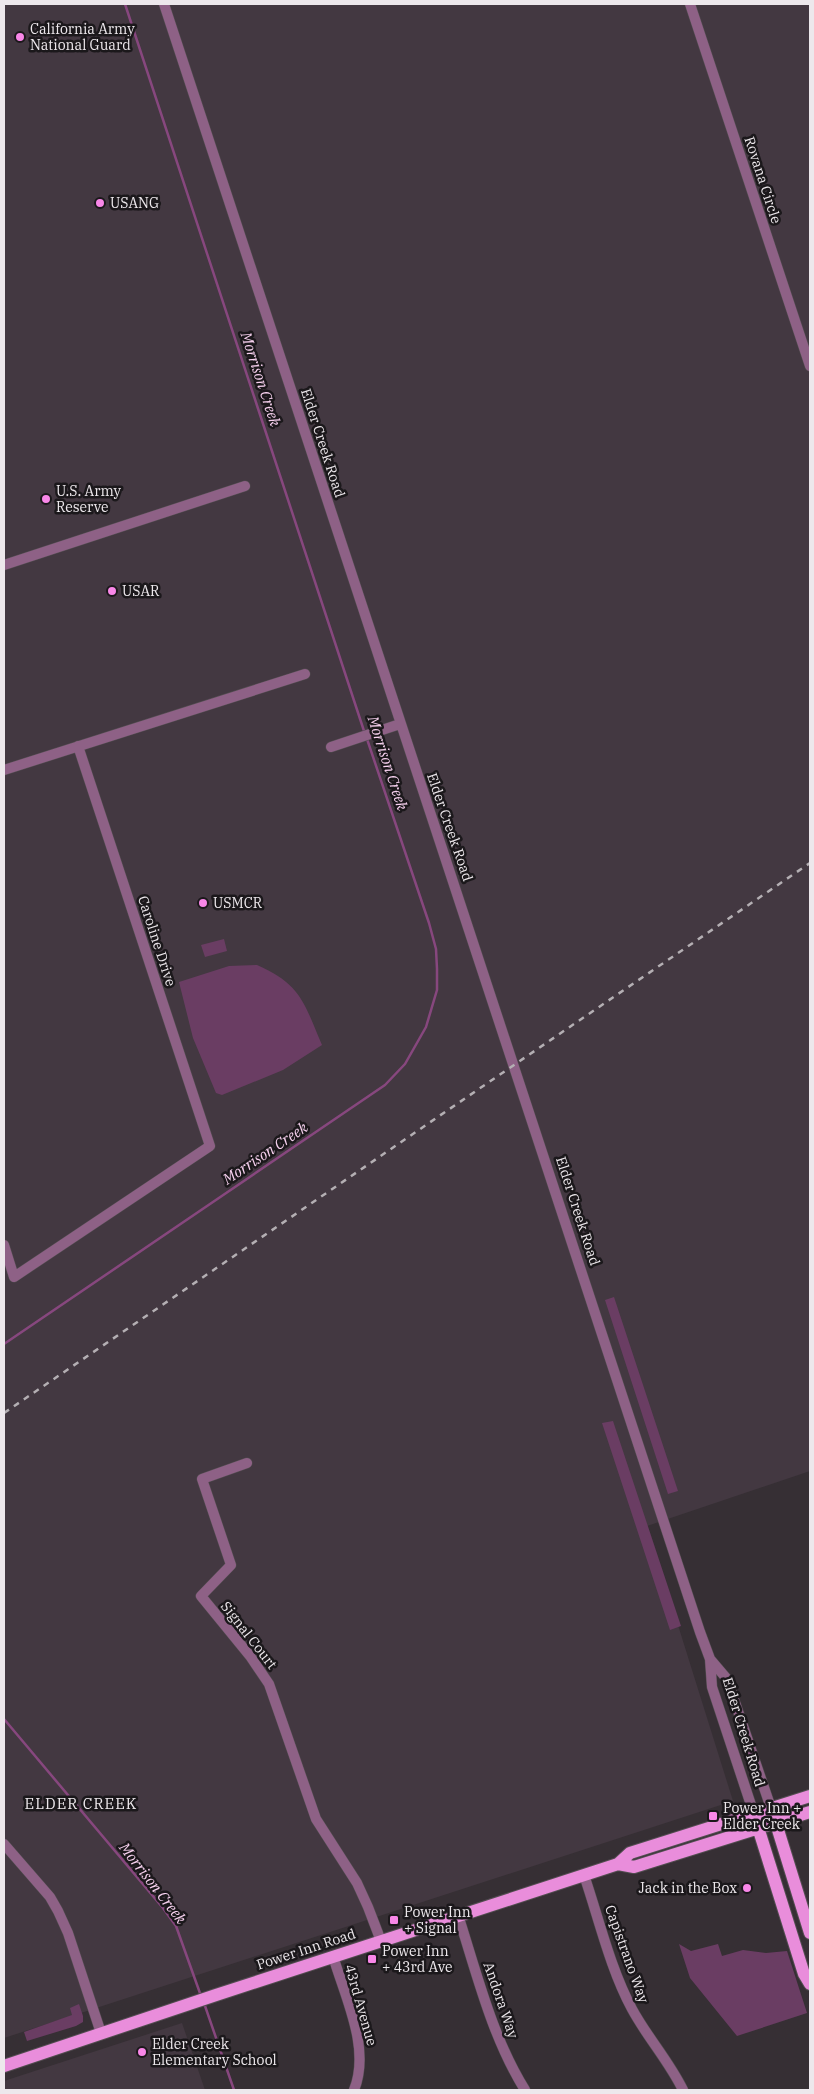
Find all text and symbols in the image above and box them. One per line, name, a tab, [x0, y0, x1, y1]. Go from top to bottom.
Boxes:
place label: California Army National Guard	[30, 20, 135, 54]
marker: California Army National Guard	[14, 31, 26, 43]
street label: Rovana Circle	[740, 134, 786, 226]
place label: USANG	[110, 194, 159, 212]
marker: USANG	[94, 197, 106, 209]
water label: Morrison Creek	[236, 328, 285, 429]
street label: Elder Creek Road	[297, 386, 349, 500]
place label: U.S. Army Reserve	[56, 482, 122, 516]
marker: U.S. Army Reserve	[40, 493, 52, 505]
place label: USAR	[122, 582, 160, 600]
marker: USAR	[106, 585, 118, 597]
water label: Morrison Creek	[363, 712, 412, 813]
street label: Elder Creek Road	[423, 770, 477, 884]
street label: Caroline Drive	[134, 893, 180, 989]
place label: USMCR	[213, 894, 263, 912]
marker: USMCR	[197, 897, 209, 909]
water label: Morrison Creek	[218, 1118, 311, 1189]
street label: Elder Creek Road	[552, 1154, 604, 1268]
street label: Signal Court	[217, 1598, 281, 1673]
street label: Elder Creek Road	[719, 1675, 769, 1789]
district label: ELDER CREEK	[25, 1794, 137, 1813]
place label: Power Inn + Elder Creek	[723, 1799, 801, 1833]
marker: Power Inn + Elder Creek	[707, 1810, 719, 1822]
water label: Morrison Creek	[115, 1838, 191, 1928]
place label: Jack in the Box	[638, 1879, 737, 1897]
marker: Jack in the Box	[741, 1882, 753, 1894]
place label: Power Inn + Signal	[404, 1903, 471, 1937]
street label: Capistrano Way	[601, 1903, 653, 2006]
marker: Power Inn + Signal	[388, 1914, 400, 1926]
street label: Power Inn Road	[254, 1924, 358, 1974]
place label: Power Inn + 43rd Ave	[382, 1942, 453, 1976]
marker: Power Inn + 43rd Ave	[366, 1953, 378, 1965]
street label: Andora Way	[480, 1959, 523, 2041]
street label: 43rd Avenue	[341, 1962, 381, 2048]
place label: Elder Creek Elementary School	[152, 2035, 277, 2069]
marker: Elder Creek Elementary School	[136, 2046, 148, 2058]

